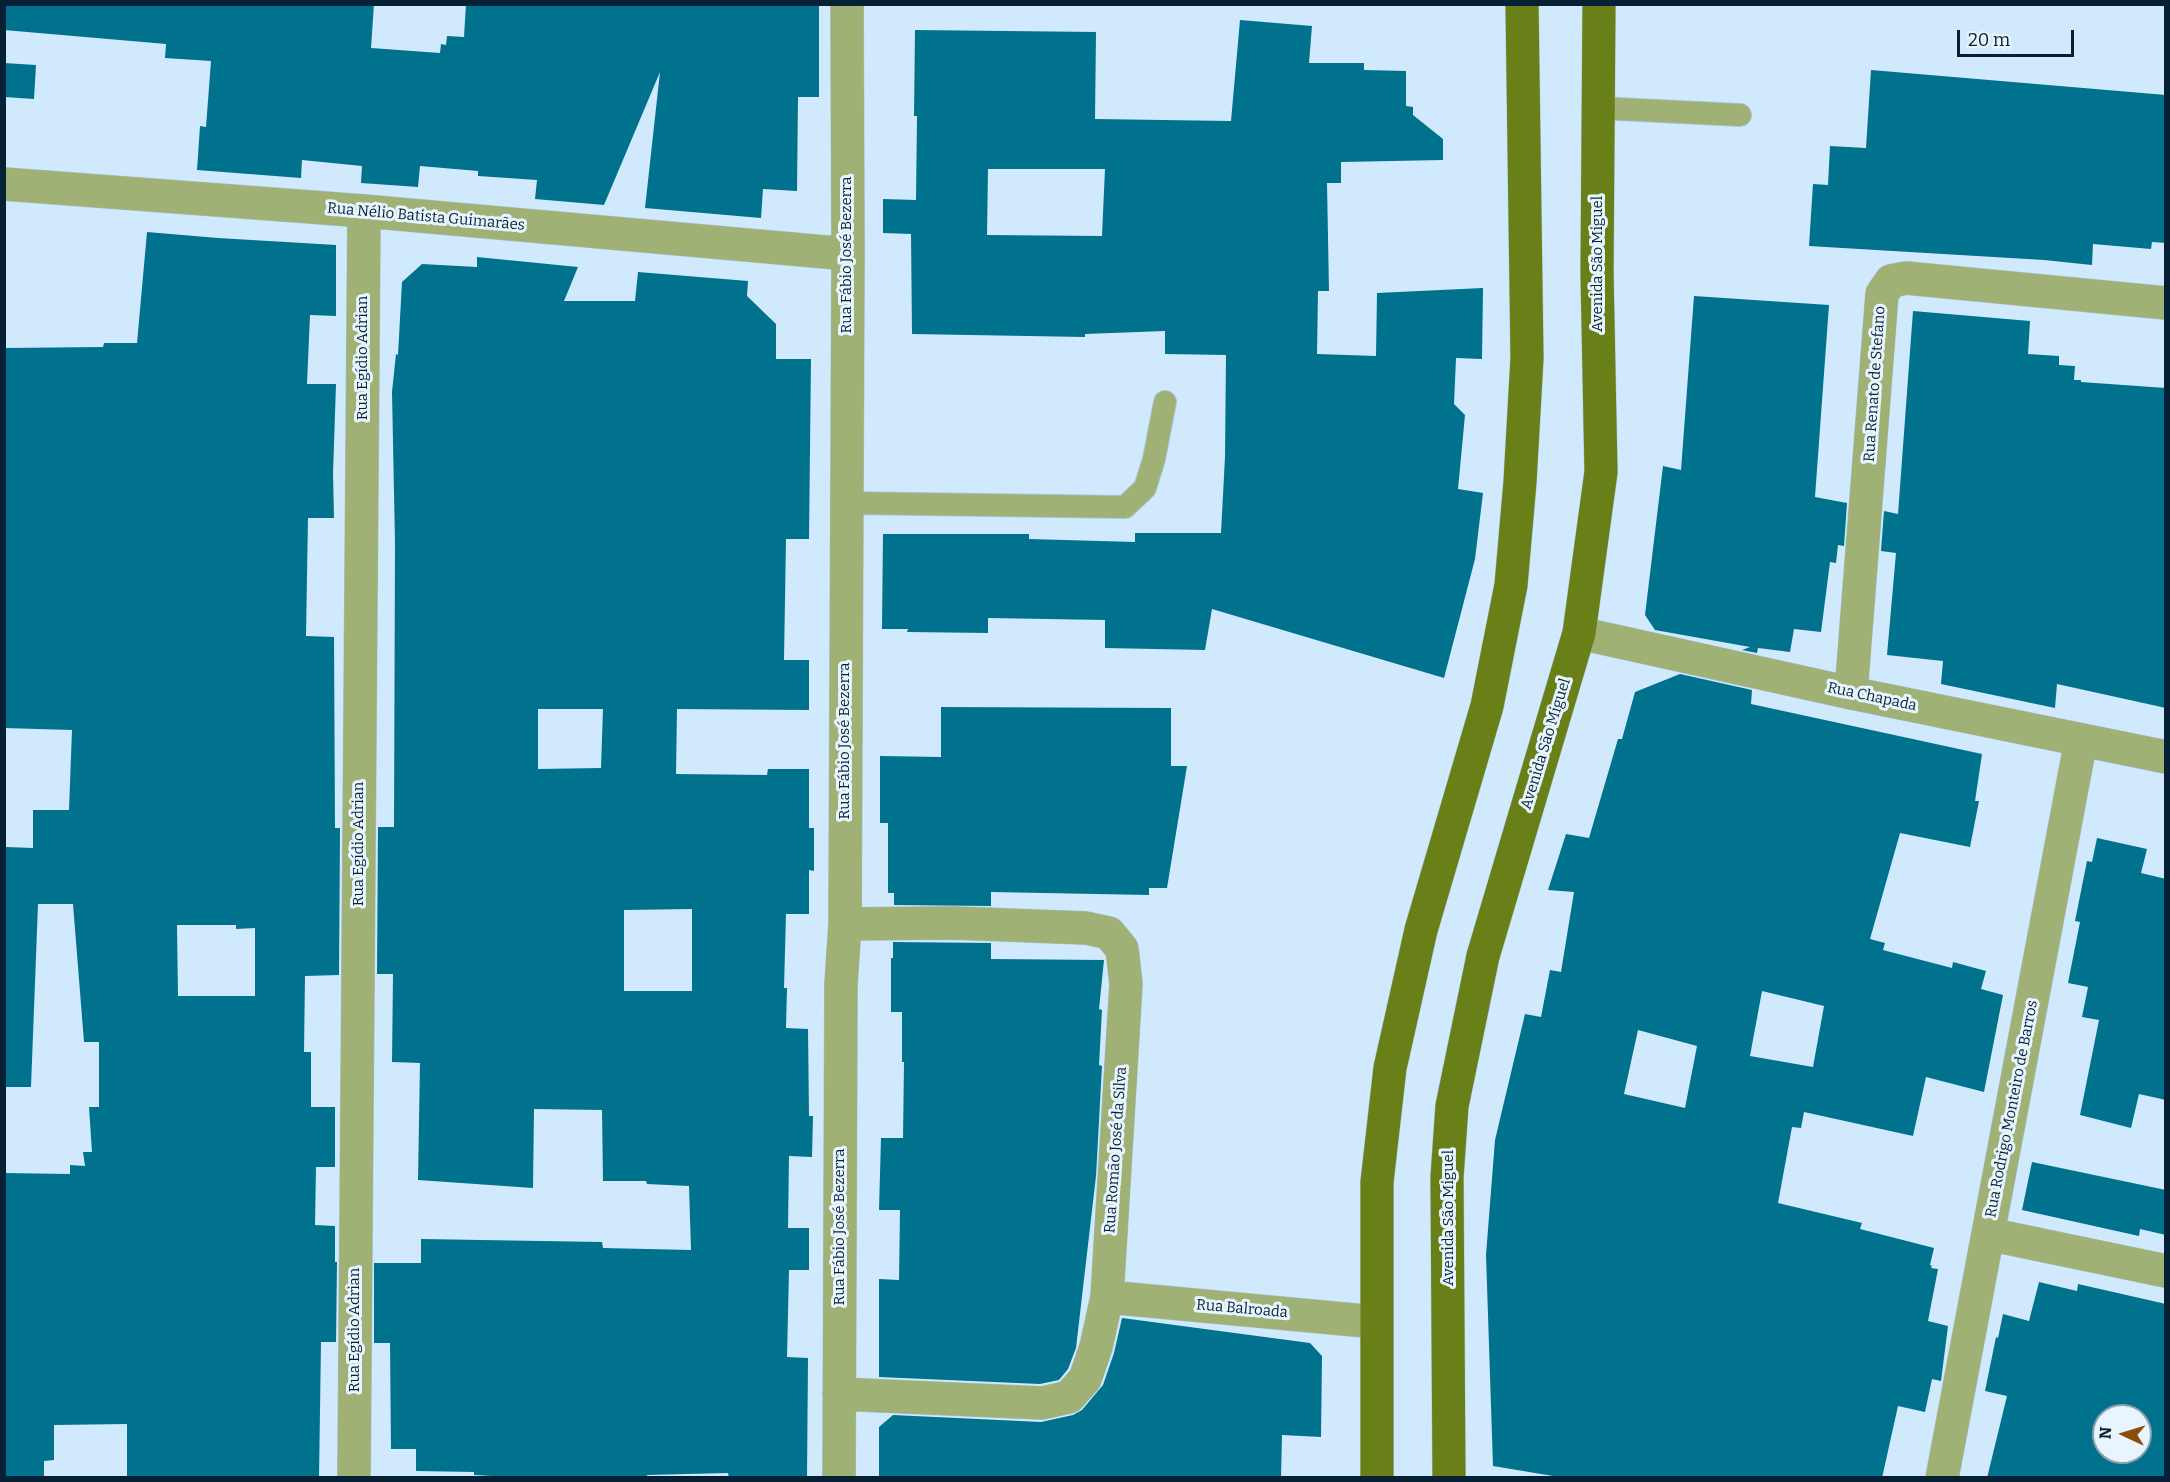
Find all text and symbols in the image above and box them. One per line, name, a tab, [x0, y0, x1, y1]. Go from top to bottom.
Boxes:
scale bar	[1960, 18, 2077, 56]
text: 20 m	[1968, 29, 2010, 51]
street label: Rua Fábio José Bezerra	[838, 177, 856, 333]
street label: Avenida São Miguel	[1589, 196, 1607, 332]
street label: Rua Nélio Batista Guimarães	[326, 199, 526, 235]
street label: Rua Egídio Adrian	[354, 296, 372, 420]
street label: Rua Renato de Stefano	[1861, 305, 1889, 463]
street label: Rua Fábio José Bezerra	[836, 663, 854, 819]
street label: Avenida São Miguel	[1517, 676, 1575, 812]
street label: Rua Chapada	[1826, 679, 1918, 715]
street label: Rua Egídio Adrian	[350, 782, 368, 906]
street label: Rua Rodrigo Monteiro de Barros	[1982, 999, 2042, 1219]
street label: Rua Romão José da Silva	[1101, 1066, 1131, 1234]
street label: Rua Fábio José Bezerra	[831, 1149, 849, 1305]
street label: Avenida São Miguel	[1440, 1150, 1458, 1286]
street label: Rua Egídio Adrian	[346, 1268, 364, 1392]
street label: Rua Balroada	[1195, 1296, 1289, 1322]
north arrow	[2092, 1404, 2152, 1464]
text: N	[2096, 1426, 2115, 1440]

